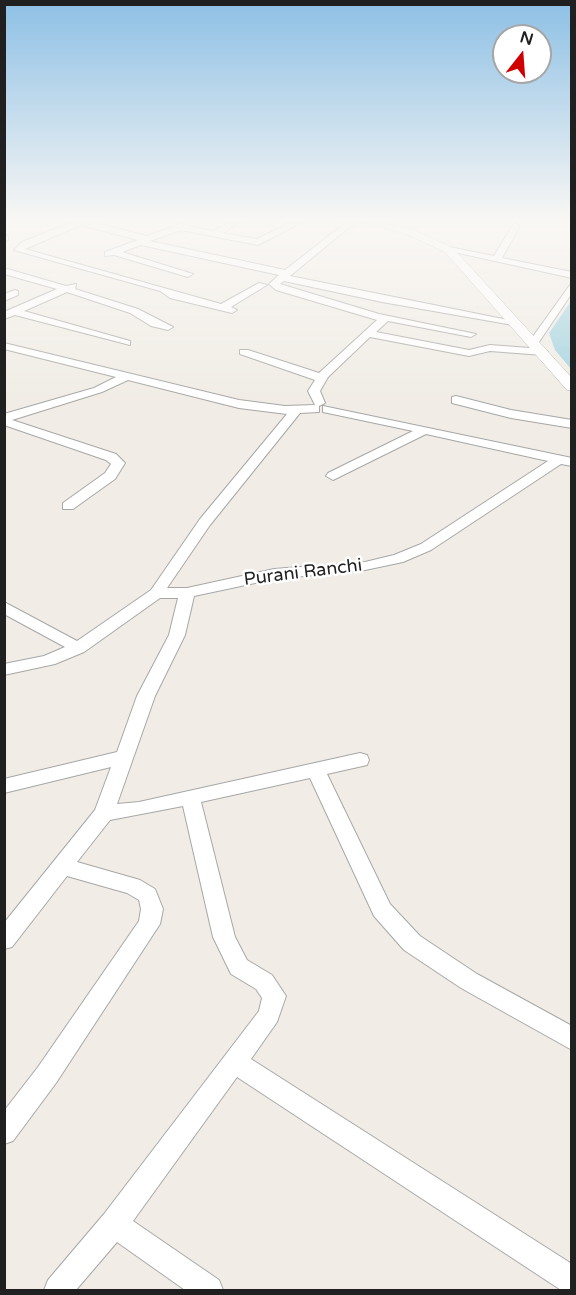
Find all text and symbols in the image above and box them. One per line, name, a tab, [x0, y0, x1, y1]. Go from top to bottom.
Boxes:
north arrow	[492, 24, 552, 84]
text: N	[518, 27, 536, 50]
street label: Purani Ranchi	[243, 555, 363, 591]

